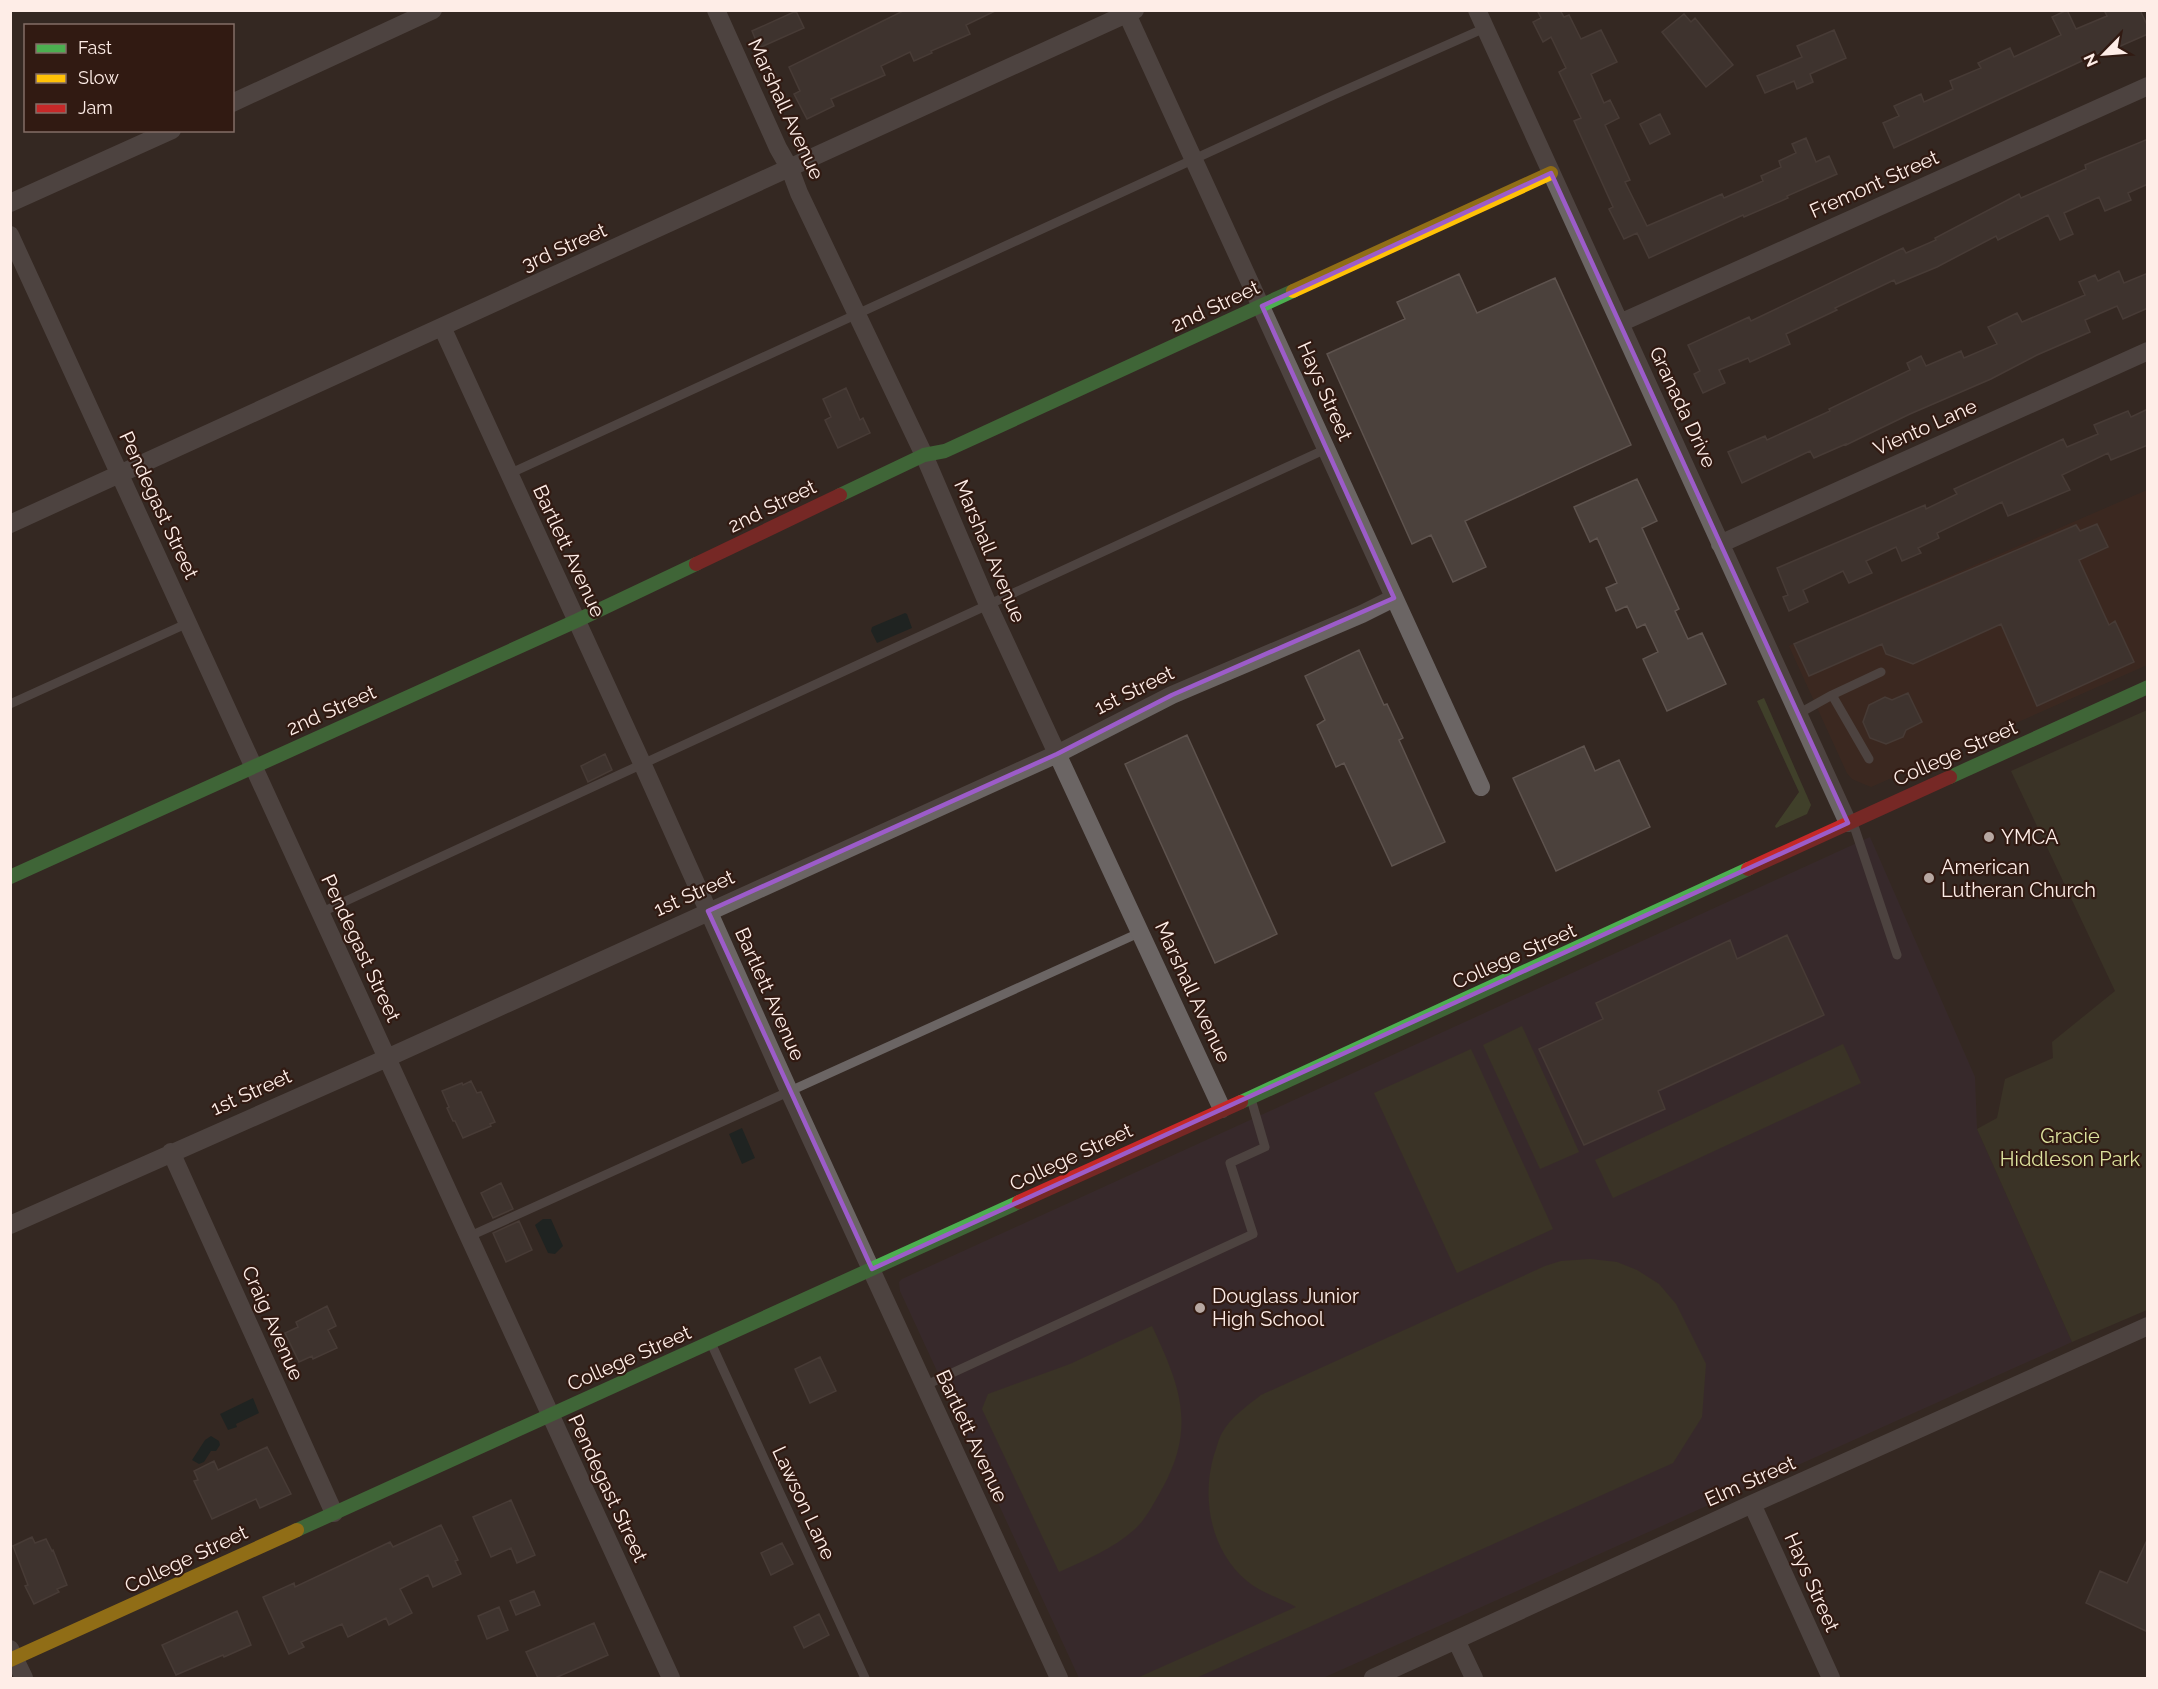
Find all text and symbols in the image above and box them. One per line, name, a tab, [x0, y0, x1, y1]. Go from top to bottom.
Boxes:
legend	[24, 24, 234, 132]
north arrow	[2074, 24, 2134, 84]
street label: Marshall Avenue	[743, 35, 829, 183]
text: Fast	[78, 37, 112, 58]
text: N	[2080, 51, 2102, 70]
text: Slow	[78, 67, 119, 88]
text: Jam	[78, 97, 113, 118]
street label: Fremont Street	[1806, 145, 1942, 223]
street label: 3rd Street	[518, 218, 610, 276]
street label: 2nd Street	[1167, 275, 1263, 337]
street label: Hays Street	[1292, 338, 1358, 445]
street label: Granada Drive	[1644, 343, 1722, 472]
street label: Viento Lane	[1870, 393, 1981, 460]
street label: Pendegast Street	[114, 427, 204, 583]
street label: 2nd Street	[724, 474, 820, 538]
street label: Marshall Avenue	[949, 476, 1031, 626]
street label: Bartlett Avenue	[528, 481, 610, 621]
street label: 1st Street	[1090, 660, 1178, 720]
street label: 2nd Street	[283, 680, 380, 740]
street label: College Street	[1889, 715, 2021, 791]
place label: YMCA	[2001, 825, 2059, 849]
marker: YMCA	[1982, 830, 1996, 844]
place label: American Lutheran Church	[1941, 855, 2096, 902]
street label: 1st Street	[650, 865, 738, 921]
street label: Pendegast Street	[316, 870, 406, 1026]
marker: American Lutheran Church	[1922, 871, 1936, 885]
street label: Marshall Avenue	[1150, 918, 1236, 1066]
street label: College Street	[1448, 918, 1580, 994]
street label: Bartlett Avenue	[730, 924, 810, 1064]
street label: 1st Street	[207, 1064, 295, 1120]
street label: College Street	[1006, 1118, 1137, 1196]
park label: Gracie Hiddleson Park	[2000, 1124, 2141, 1171]
street label: Craig Avenue	[237, 1262, 309, 1384]
place label: Douglass Junior High School	[1212, 1284, 1359, 1331]
marker: Douglass Junior High School	[1193, 1301, 1207, 1315]
street label: College Street	[563, 1320, 695, 1396]
street label: Bartlett Avenue	[931, 1366, 1013, 1506]
street label: Pendegast Street	[563, 1410, 653, 1566]
street label: Lawson Lane	[767, 1442, 841, 1564]
street label: Elm Street	[1701, 1450, 1799, 1512]
street label: College Street	[121, 1520, 252, 1598]
street label: Hays Street	[1779, 1529, 1845, 1636]

